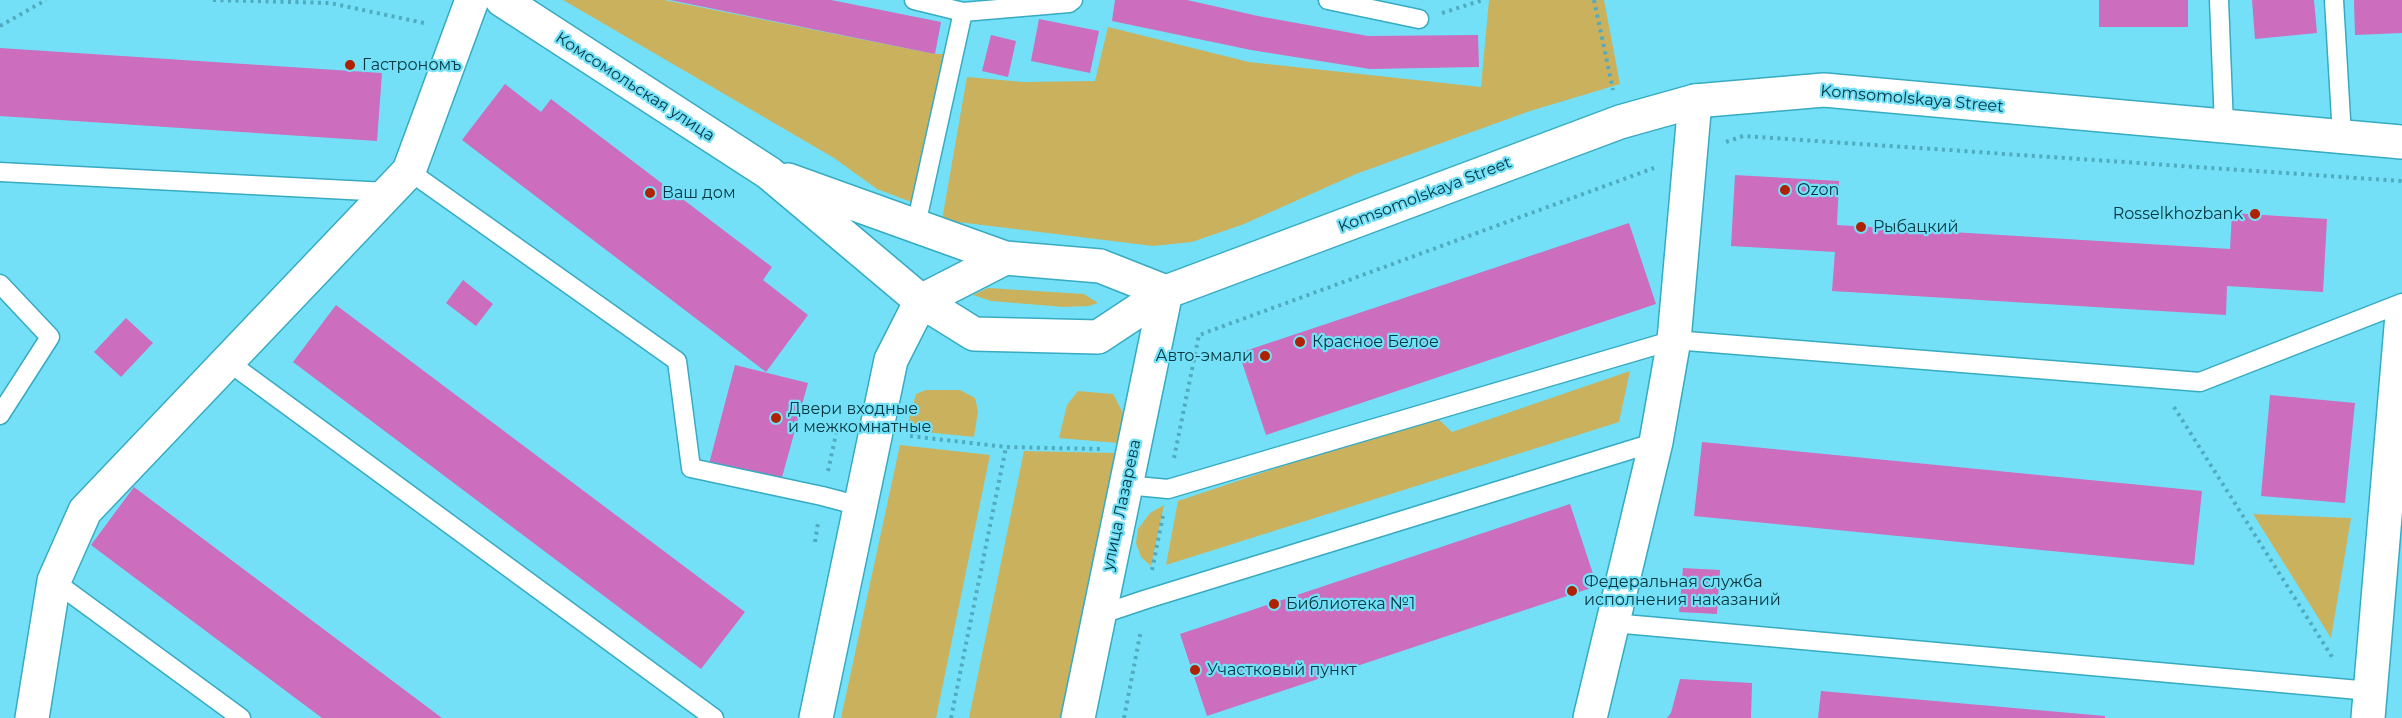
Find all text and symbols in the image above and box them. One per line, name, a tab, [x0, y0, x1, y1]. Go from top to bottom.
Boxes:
street label: Комсомольская улица	[552, 28, 718, 146]
place label: Гастрономъ	[362, 55, 461, 75]
marker: Гастрономъ	[343, 58, 357, 72]
street label: Komsomolskaya Street	[1820, 81, 2004, 117]
street label: Komsomolskaya Street	[1336, 153, 1514, 237]
place label: Ozon	[1797, 180, 1839, 200]
place label: Ваш дом	[662, 183, 736, 203]
marker: Ozon	[1778, 183, 1792, 197]
marker: Ваш дом	[643, 186, 657, 200]
place label: Rosselkhozbank	[2113, 204, 2243, 224]
marker: Rosselkhozbank	[2248, 207, 2262, 221]
place label: Рыбацкий	[1873, 217, 1959, 237]
marker: Рыбацкий	[1854, 220, 1868, 234]
place label: Красное Белое	[1312, 332, 1439, 352]
marker: Красное Белое	[1293, 335, 1307, 349]
place label: Авто-эмали	[1156, 346, 1253, 366]
marker: Авто-эмали	[1258, 349, 1272, 363]
place label: Двери входные и межкомнатные	[788, 399, 931, 437]
marker: Двери входные и межкомнатные	[769, 411, 783, 425]
street label: улица Лазарева	[1099, 438, 1145, 572]
place label: Федеральная служба исполнения наказаний	[1584, 572, 1781, 610]
marker: Федеральная служба исполнения наказаний	[1565, 584, 1579, 598]
place label: Библиотека №1	[1286, 594, 1415, 614]
marker: Библиотека №1	[1267, 597, 1281, 611]
place label: Участковый пункт	[1207, 660, 1357, 680]
marker: Участковый пункт	[1188, 663, 1202, 677]

